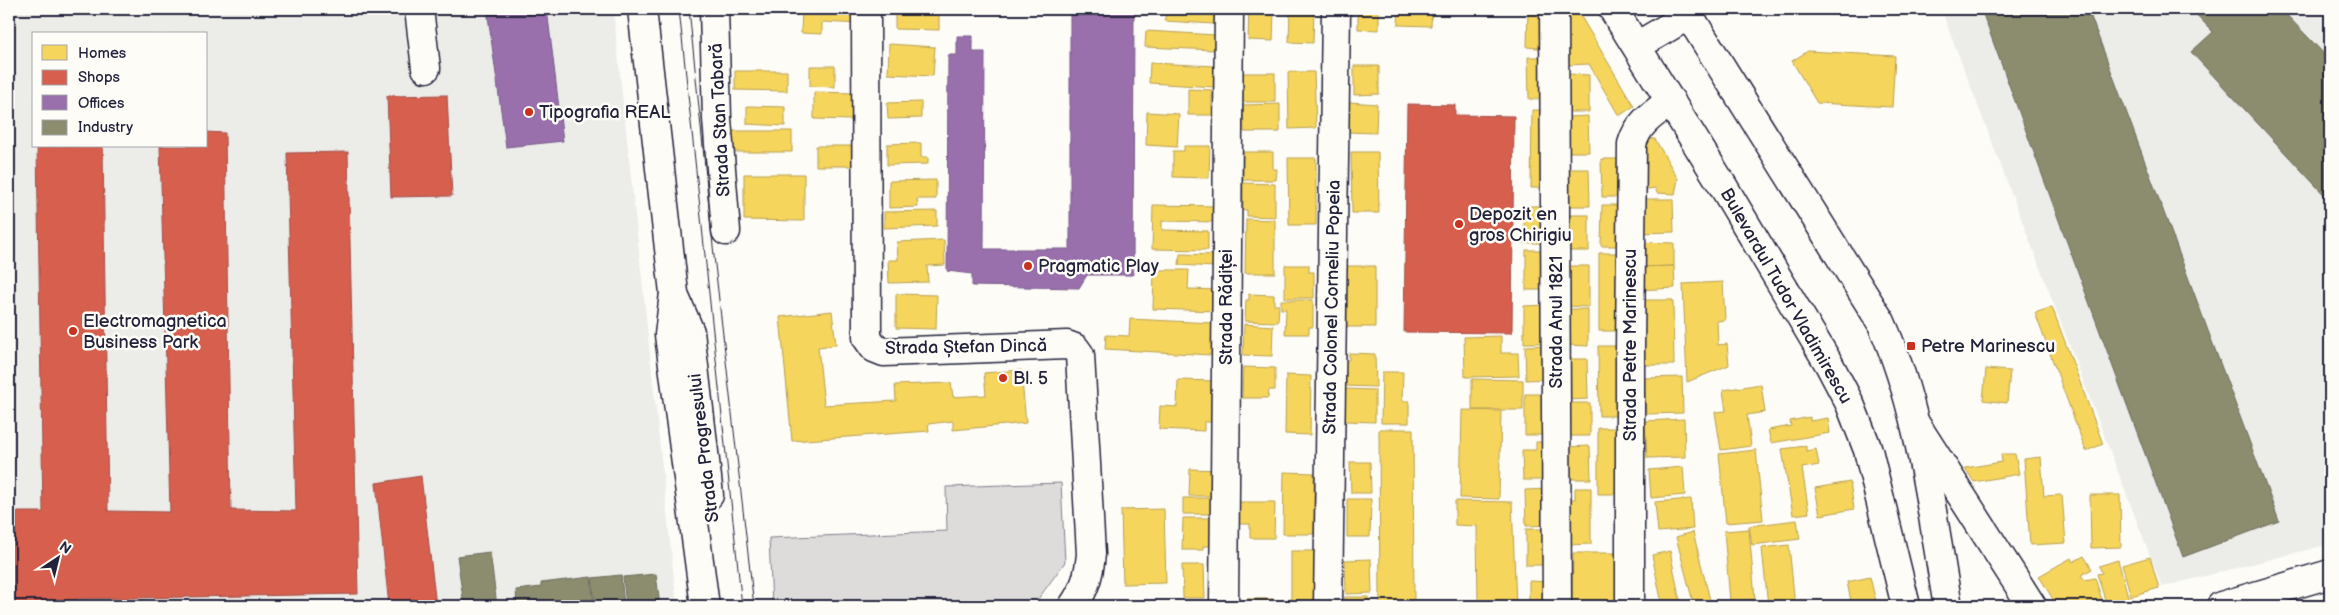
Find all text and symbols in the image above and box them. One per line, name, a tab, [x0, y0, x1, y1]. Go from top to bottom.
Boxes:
legend	[32, 32, 208, 148]
street label: Strada Stan Tabară	[705, 43, 735, 197]
text: Homes	[78, 44, 127, 63]
text: Shops	[78, 68, 121, 87]
text: Offices	[78, 94, 125, 113]
place label: Tipografia REAL	[539, 102, 671, 123]
marker: Tipografia REAL	[523, 106, 535, 118]
text: Industry	[78, 118, 133, 137]
street label: Strada Colonel Corneliu Popeia	[1319, 179, 1345, 435]
street label: Bulevardul Tudor Vladimirescu	[1716, 185, 1856, 407]
place label: Depozit en gros Chirigiu	[1469, 204, 1572, 246]
marker: Depozit en gros Chirigiu	[1453, 218, 1465, 230]
street label: Strada Rădiței	[1216, 249, 1237, 365]
street label: Strada Petre Marinescu	[1620, 249, 1641, 441]
place label: Pragmatic Play	[1038, 256, 1160, 277]
street label: Strada Anul 1821	[1546, 256, 1567, 388]
marker: Pragmatic Play	[1022, 260, 1034, 272]
place label: Electromagnetica Business Park	[83, 311, 227, 353]
marker: Electromagnetica Business Park	[67, 325, 79, 337]
street label: Strada Ștefan Dincă	[885, 335, 1047, 359]
place label: Petre Marinescu	[1921, 336, 2055, 357]
marker: Petre Marinescu	[1905, 340, 1917, 352]
place label: Bl. 5	[1013, 368, 1048, 389]
street label: Strada Progresului	[684, 372, 724, 524]
marker: Bl. 5	[997, 372, 1009, 384]
north arrow	[32, 532, 82, 582]
text: N	[56, 538, 74, 558]

